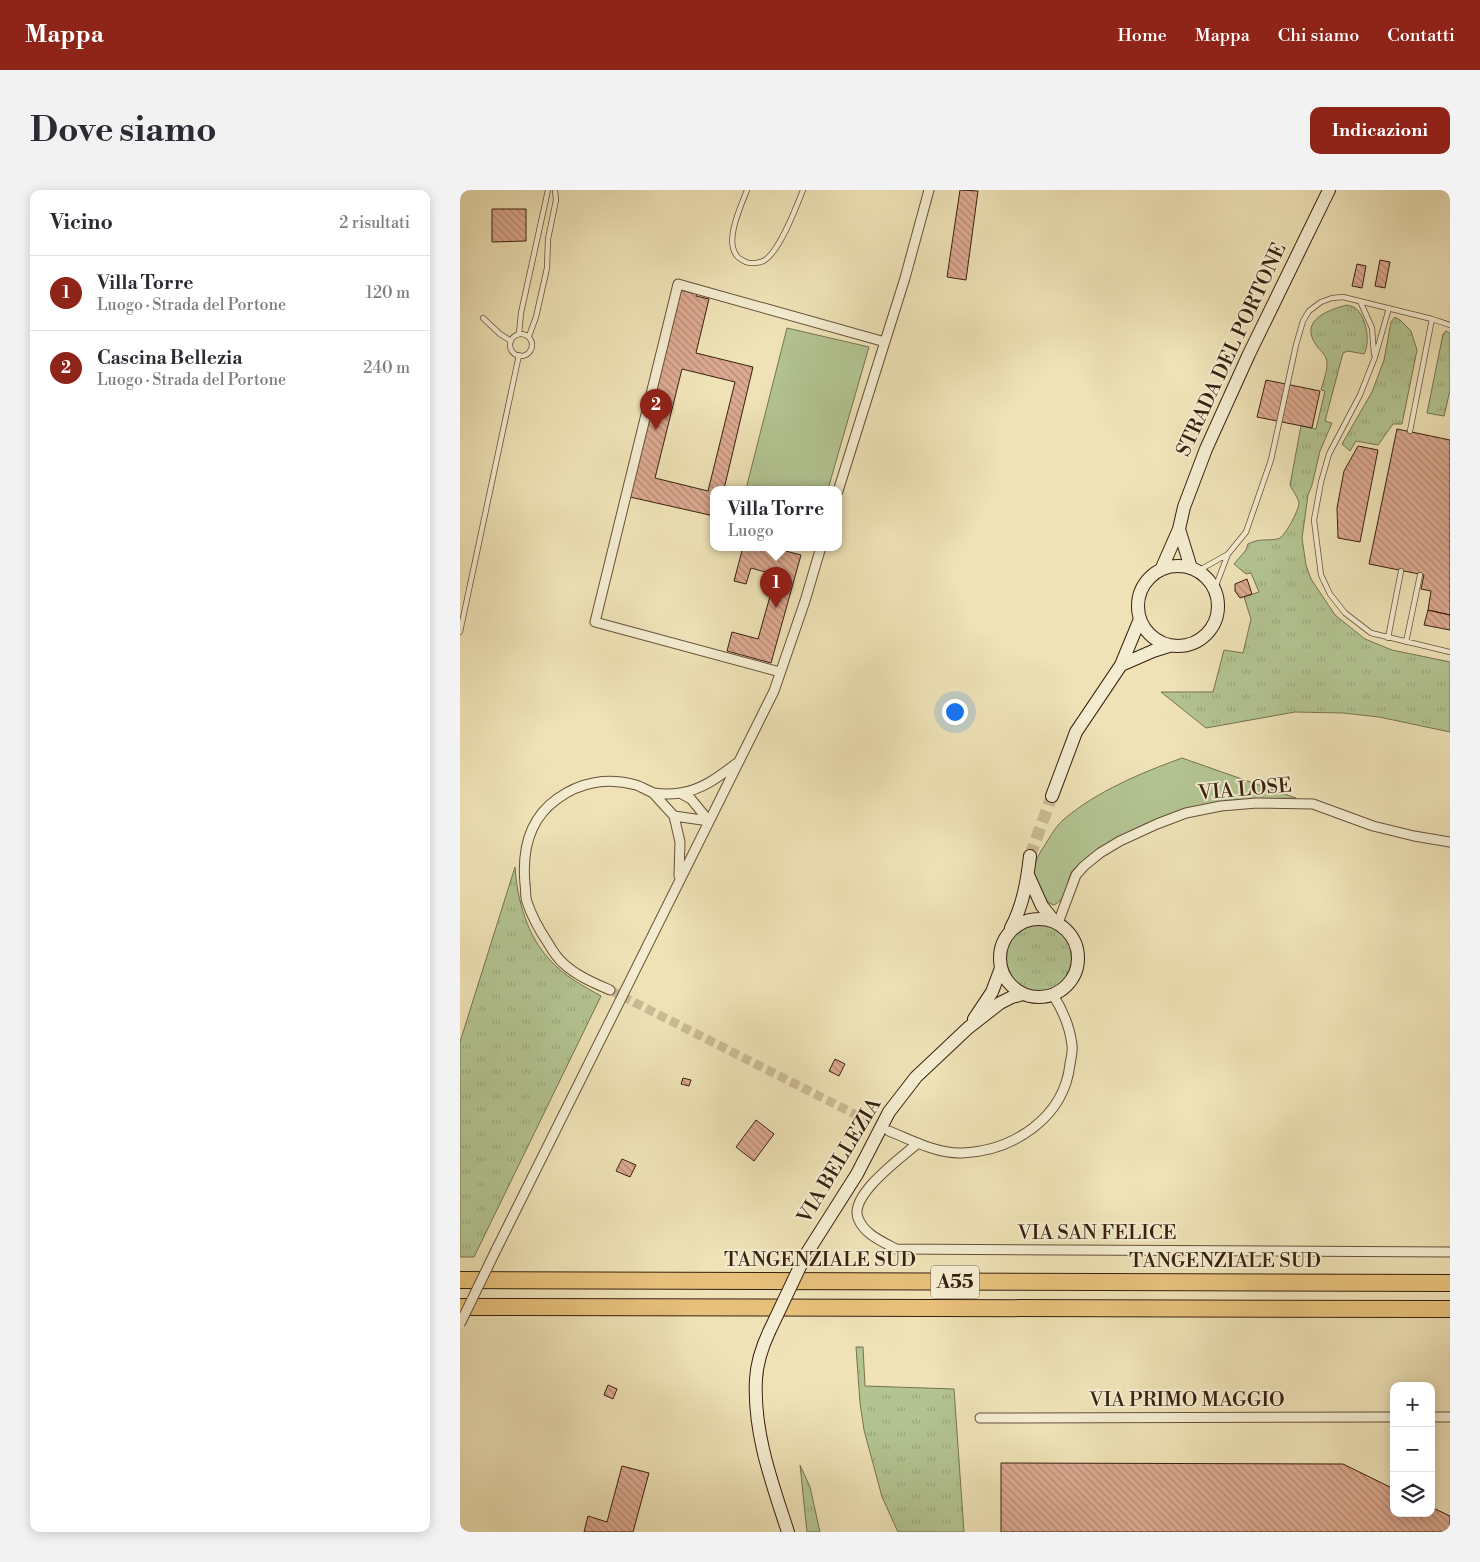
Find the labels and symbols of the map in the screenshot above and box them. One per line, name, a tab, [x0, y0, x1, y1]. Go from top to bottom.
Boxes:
street label: STRADA DEL PORTONE	[1171, 239, 1293, 461]
pin: 2	[640, 389, 672, 430]
pin: 1	[760, 567, 792, 608]
your location	[942, 699, 968, 725]
street label: VIA LOSE	[1196, 773, 1293, 807]
street label: VIA BELLEZIA	[792, 1093, 888, 1229]
street label: VIA SAN FELICE	[1017, 1221, 1176, 1246]
street label: TANGENZIALE SUD	[724, 1248, 916, 1273]
street label: TANGENZIALE SUD	[1129, 1249, 1321, 1274]
road number: A55	[931, 1266, 979, 1298]
street label: VIA PRIMO MAGGIO	[1088, 1388, 1285, 1413]

